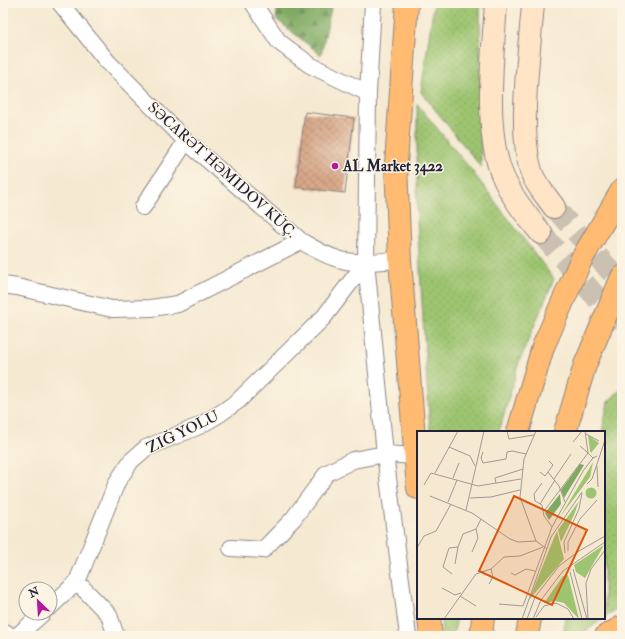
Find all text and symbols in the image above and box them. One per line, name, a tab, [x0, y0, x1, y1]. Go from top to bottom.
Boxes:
street label: SƏCARƏT HƏMIDOV KÜÇ.	[144, 97, 301, 242]
place label: AL Market 3422	[342, 157, 443, 176]
marker: AL Market 3422	[330, 161, 340, 171]
street label: ZIĞ YOLU	[143, 405, 223, 458]
inset map	[417, 431, 605, 619]
north arrow	[18, 581, 58, 621]
text: N	[26, 584, 42, 601]

